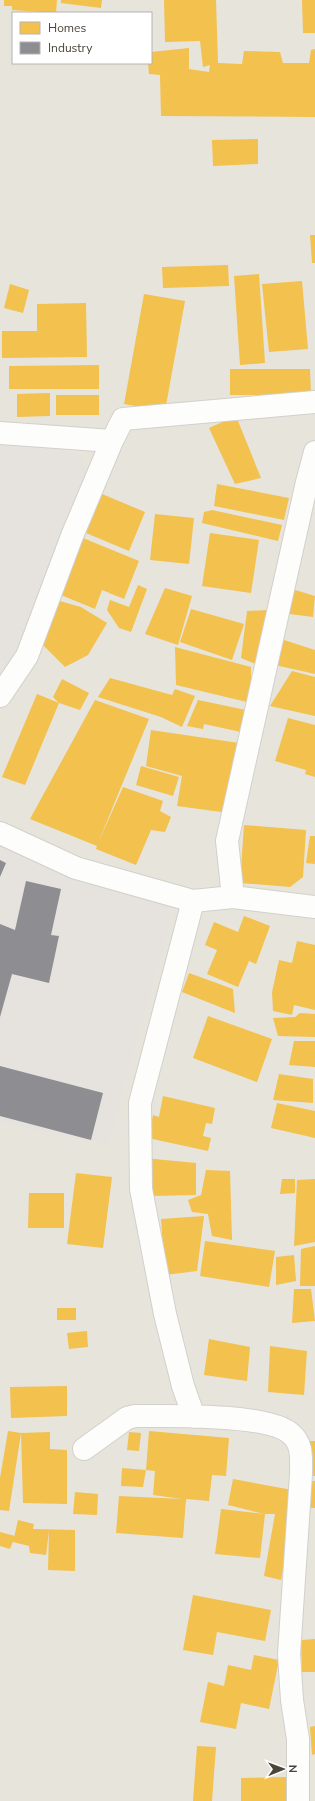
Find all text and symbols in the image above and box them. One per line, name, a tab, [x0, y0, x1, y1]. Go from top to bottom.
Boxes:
legend	[12, 12, 152, 64]
text: Homes	[48, 20, 86, 36]
text: Industry	[48, 40, 93, 56]
north arrow	[263, 1749, 303, 1789]
text: N	[285, 1765, 300, 1773]

